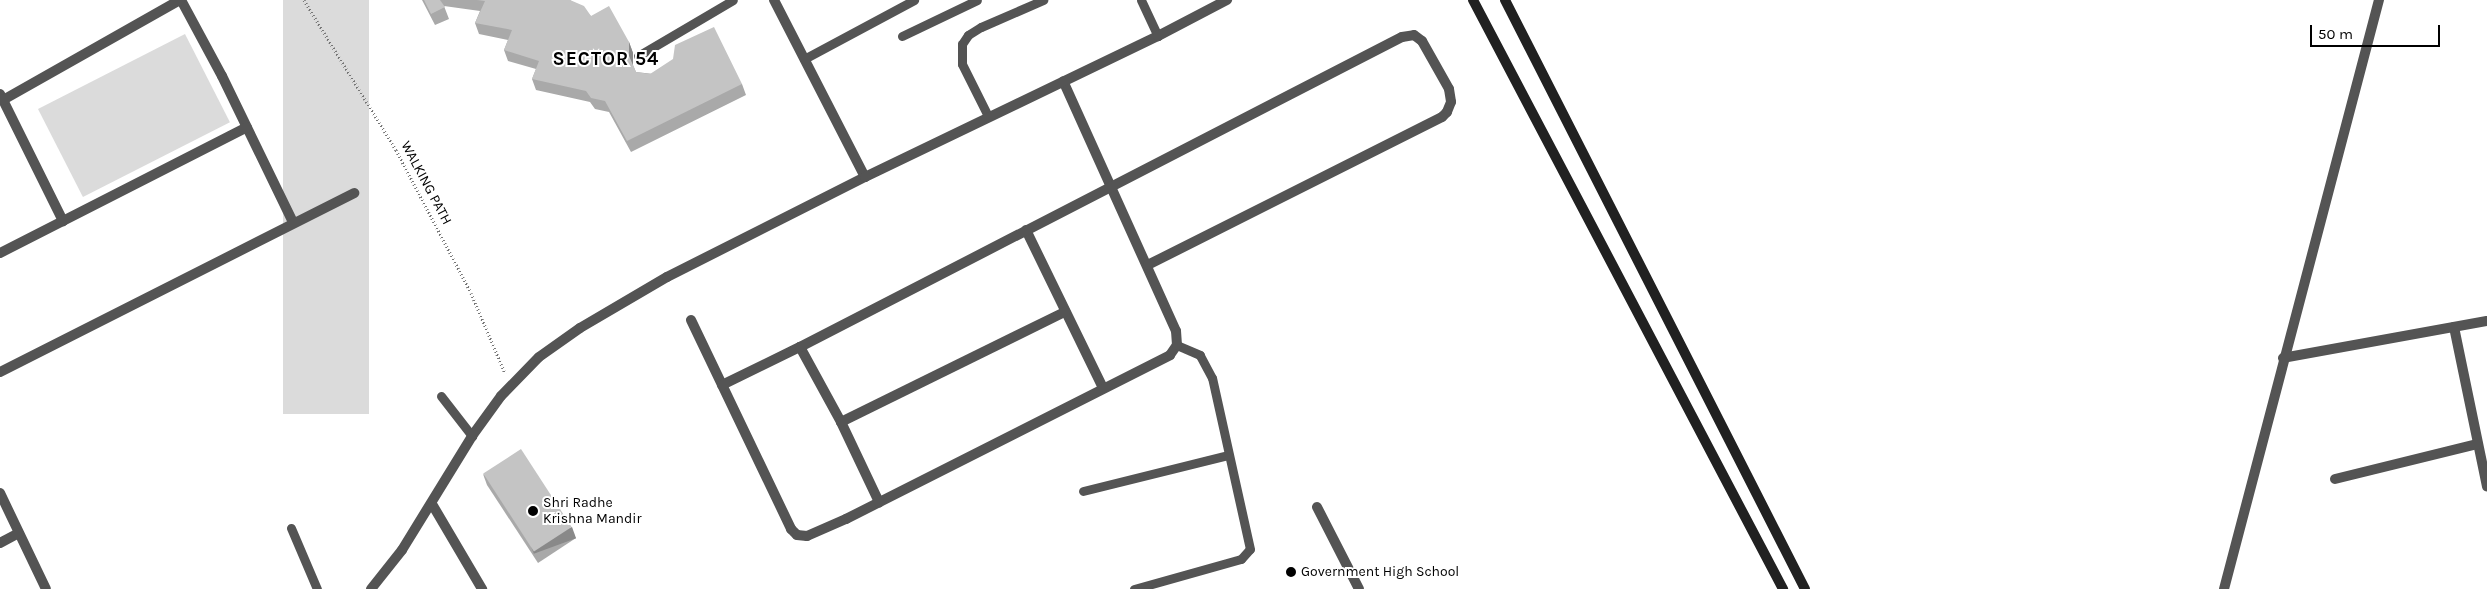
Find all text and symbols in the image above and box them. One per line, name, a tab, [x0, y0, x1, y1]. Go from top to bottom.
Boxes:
scale bar	[2312, 15, 2442, 47]
text: 50 m	[2318, 25, 2353, 43]
district label: SECTOR 54	[551, 49, 661, 71]
street label: WALKING PATH	[397, 138, 455, 228]
place label: Shri Radhe Krishna Mandir	[543, 495, 642, 528]
marker: Shri Radhe Krishna Mandir	[527, 505, 539, 517]
place label: Government High School	[1301, 564, 1459, 580]
marker: Government High School	[1285, 566, 1297, 578]

